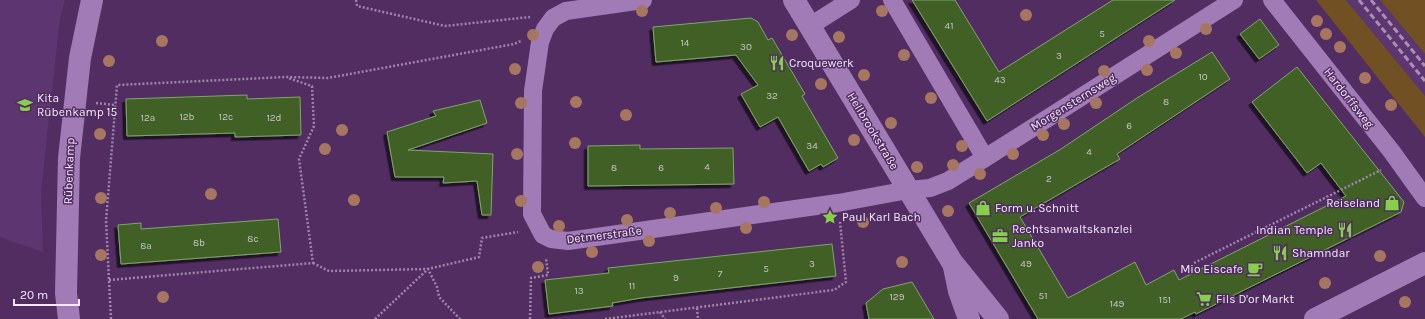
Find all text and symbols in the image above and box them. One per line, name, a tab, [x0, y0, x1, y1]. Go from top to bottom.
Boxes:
house number: 41	[945, 20, 953, 32]
house number: 5	[1099, 28, 1105, 40]
house number: 14	[681, 37, 690, 49]
house number: 30	[740, 41, 752, 53]
house number: 3	[1056, 50, 1062, 62]
restaurant icon: Croquewerk	[768, 54, 786, 72]
place label: Croquewerk	[789, 56, 854, 70]
street label: Hardorffsweg	[1321, 65, 1377, 131]
street label: Morgensternsweg	[1028, 70, 1118, 134]
house number: 10	[1198, 71, 1208, 83]
house number: 43	[994, 74, 1006, 86]
house number: 32	[766, 90, 778, 102]
street label: Hellbrookstraße	[844, 90, 902, 172]
place label: Kita Rübenkamp 15	[37, 91, 118, 119]
school or university icon: Kita Rübenkamp 15	[16, 96, 34, 114]
house number: 8	[1163, 96, 1169, 108]
house number: 12b	[179, 111, 195, 123]
house number: 12c	[219, 111, 233, 123]
house number: 12a	[141, 112, 155, 124]
house number: 12d	[266, 112, 282, 124]
house number: 6	[1126, 120, 1132, 132]
street label: Rübenkamp	[61, 137, 77, 205]
house number: 34	[806, 140, 818, 152]
house number: 4	[1086, 146, 1092, 158]
house number: 4	[704, 161, 710, 173]
house number: 8	[611, 162, 617, 174]
house number: 6	[658, 162, 664, 174]
house number: 2	[1046, 173, 1052, 185]
shop icon: Reiseland	[1383, 194, 1401, 212]
place label: Reiseland	[1326, 196, 1380, 210]
shop icon: Form u. Schnitt	[974, 199, 992, 217]
place label: Form u. Schnitt	[995, 201, 1079, 215]
place icon: Paul Karl Bach	[821, 208, 839, 226]
place label: Paul Karl Bach	[842, 210, 921, 224]
restaurant icon: Indian Temple	[1336, 221, 1354, 239]
place label: Rechtsanwaltskanzlei Janko	[1012, 222, 1133, 250]
street label: Detmerstraße	[566, 223, 642, 247]
place label: Indian Temple	[1256, 223, 1333, 237]
office icon: Rechtsanwaltskanzlei Janko	[991, 227, 1009, 245]
house number: 8c	[247, 233, 259, 245]
house number: 8b	[193, 237, 205, 249]
house number: 8a	[140, 240, 152, 252]
restaurant icon: Shamndar	[1271, 244, 1289, 262]
place label: Shamndar	[1292, 246, 1350, 260]
house number: 3	[809, 258, 815, 270]
house number: 49	[1020, 258, 1032, 270]
cafe icon: Mio Eiscafe	[1246, 260, 1264, 278]
place label: Mio Eiscafe	[1180, 262, 1243, 276]
house number: 5	[763, 263, 769, 275]
house number: 7	[718, 268, 723, 280]
house number: 9	[673, 272, 679, 284]
house number: 11	[629, 280, 635, 292]
scale bar	[14, 281, 79, 307]
house number: 13	[574, 285, 584, 297]
text: 20 m	[20, 288, 48, 302]
house number: 51	[1039, 290, 1047, 302]
supermarket icon: Fils D'or Markt	[1195, 290, 1213, 308]
house number: 129	[890, 291, 905, 303]
place label: Fils D'or Markt	[1216, 292, 1295, 306]
house number: 151	[1159, 294, 1171, 306]
house number: 149	[1110, 298, 1125, 310]

